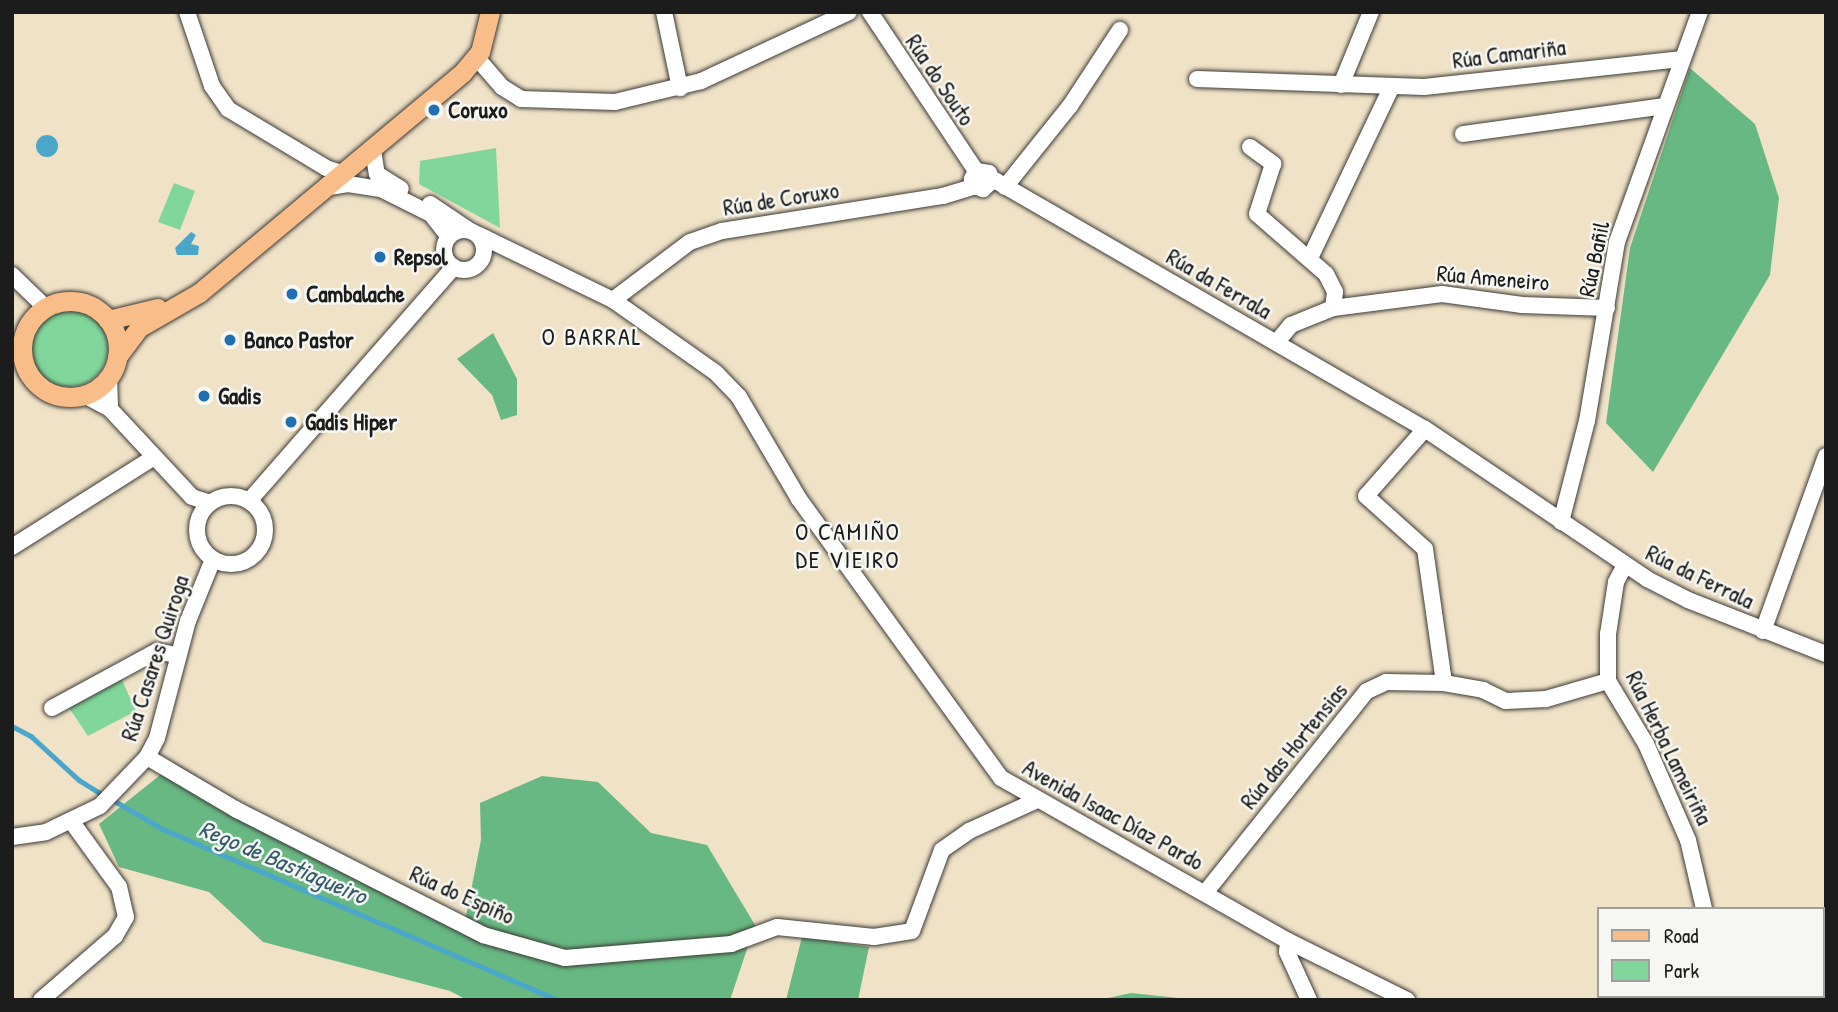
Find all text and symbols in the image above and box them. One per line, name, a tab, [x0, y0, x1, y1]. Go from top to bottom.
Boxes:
street label: Rúa do Souto	[900, 29, 980, 131]
street label: Rúa Camariña	[1451, 33, 1567, 75]
place label: Coruxo	[448, 96, 508, 124]
marker: Coruxo	[426, 102, 442, 118]
street label: Rúa de Coruxo	[721, 176, 841, 222]
street label: Rúa Bañil	[1573, 219, 1615, 299]
place label: Repsol	[394, 243, 448, 271]
street label: Rúa da Ferrala	[1161, 243, 1277, 325]
marker: Repsol	[372, 249, 388, 265]
street label: Rúa Ameneiro	[1436, 259, 1550, 297]
place label: Cambalache	[306, 280, 405, 308]
marker: Cambalache	[284, 286, 300, 302]
district label: O BARRAL	[542, 323, 642, 351]
place label: Banco Pastor	[244, 326, 354, 354]
marker: Banco Pastor	[222, 332, 238, 348]
place label: Gadis	[218, 382, 261, 410]
marker: Gadis	[196, 388, 212, 404]
place label: Gadis Hiper	[305, 408, 397, 436]
marker: Gadis Hiper	[283, 414, 299, 430]
district label: O CAMIÑO DE VIEIRO	[796, 518, 900, 574]
street label: Rúa da Ferrala	[1641, 539, 1759, 615]
street label: Rúa Casares Quiroga	[115, 572, 195, 744]
street label: Rúa Herba Lameiriña	[1620, 667, 1718, 829]
street label: Rúa das Hortensias	[1235, 677, 1353, 815]
street label: Avenida Isaac Díaz Pardo	[1018, 754, 1208, 876]
water label: Rego de Bastiagueiro	[195, 814, 371, 910]
street label: Rúa do Espiño	[406, 860, 518, 930]
legend	[1596, 907, 1824, 998]
text: Road	[1664, 921, 1698, 950]
text: Park	[1664, 956, 1699, 985]

